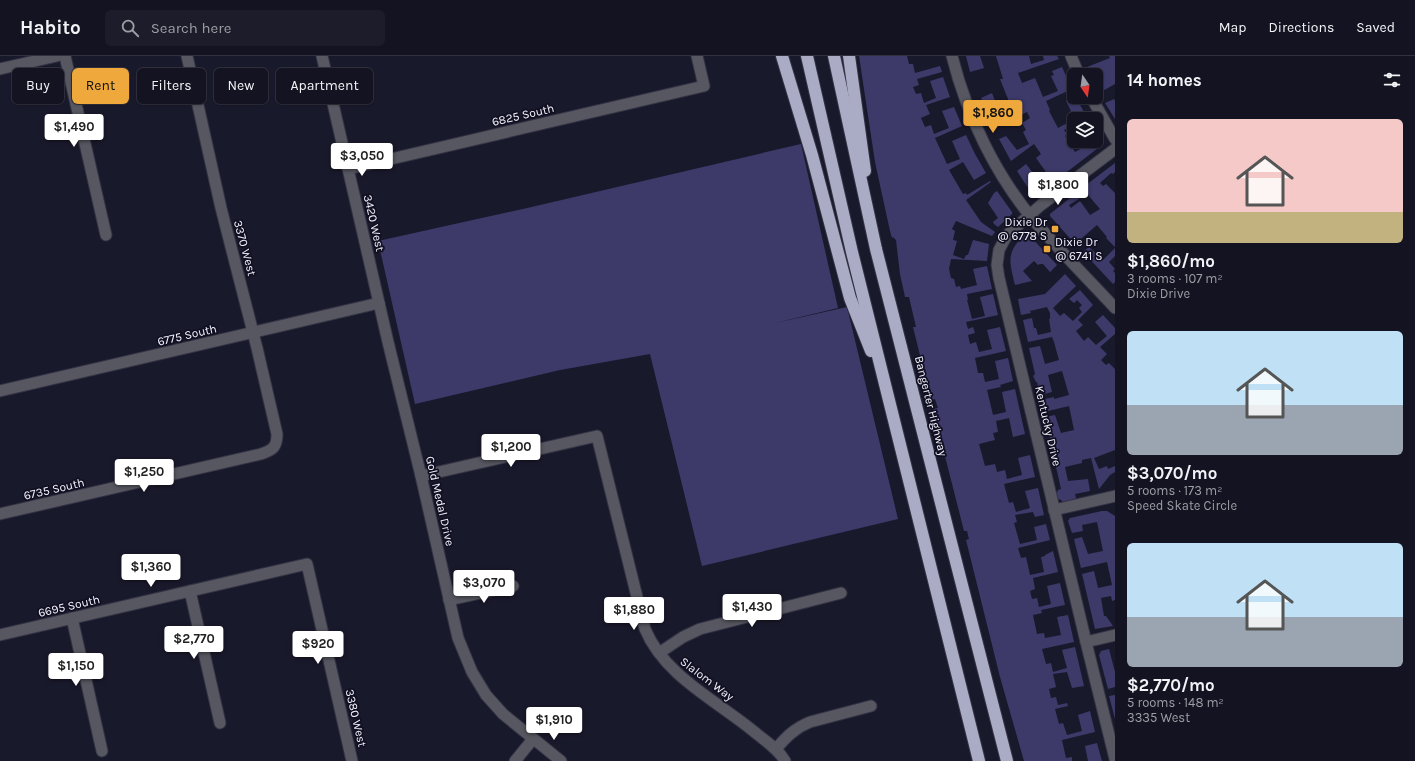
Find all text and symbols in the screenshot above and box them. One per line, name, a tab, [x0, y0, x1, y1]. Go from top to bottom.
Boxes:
search box	[105, 10, 385, 46]
text: Habito	[20, 17, 81, 39]
icon: search	[119, 17, 141, 39]
text: Search here	[151, 19, 231, 37]
text: Map	[1219, 19, 1247, 36]
text: Directions	[1269, 19, 1334, 36]
text: Saved	[1356, 19, 1395, 36]
chip: Buy	[12, 68, 64, 104]
chip: Rent	[72, 68, 129, 104]
chip: Filters	[137, 68, 206, 104]
chip: New	[214, 68, 268, 104]
chip: Apartment	[276, 68, 373, 104]
north arrow	[1067, 68, 1103, 104]
map controls	[1067, 68, 1103, 148]
icon: filters	[1381, 69, 1403, 91]
text: 14 homes	[1127, 70, 1202, 90]
pin: $1,860	[960, 100, 1026, 134]
street label: 6825 South	[490, 101, 556, 129]
text: $1,860	[972, 105, 1014, 120]
button: layers	[1067, 112, 1103, 148]
pin: $1,490	[41, 114, 107, 148]
text: $1,490	[54, 119, 94, 134]
pin: $3,050	[329, 143, 395, 177]
icon: home	[1229, 145, 1301, 217]
text: $3,050	[340, 148, 384, 163]
pin: $1,800	[1025, 172, 1091, 206]
text: $1,800	[1037, 177, 1079, 192]
street label: 3420 West	[361, 193, 387, 253]
place label: Dixie Dr @ 6778 S	[997, 215, 1048, 243]
street label: 3370 West	[231, 219, 259, 278]
marker: Dixie Dr @ 6778 S	[1050, 224, 1060, 234]
place label: Dixie Dr @ 6741 S	[1055, 235, 1102, 263]
marker: Dixie Dr @ 6741 S	[1042, 244, 1052, 254]
text: $1,860/mo	[1127, 251, 1215, 271]
text: 3 rooms · 107 m²	[1127, 271, 1223, 286]
text: Dixie Drive	[1127, 286, 1190, 301]
street label: 6775 South	[156, 321, 218, 349]
street label: Bangerter Highway	[912, 354, 950, 458]
icon: home	[1229, 357, 1301, 429]
street label: Kentucky Drive	[1032, 385, 1064, 467]
pin: $1,200	[478, 434, 544, 468]
text: $1,200	[490, 439, 532, 454]
street label: Gold Medal Drive	[423, 455, 457, 547]
pin: $1,250	[111, 459, 177, 493]
text: $3,070/mo	[1127, 463, 1217, 483]
text: $1,250	[124, 464, 164, 479]
street label: 6735 South	[22, 475, 86, 503]
text: 5 rooms · 173 m²	[1127, 483, 1222, 498]
text: Speed Skate Circle	[1127, 498, 1237, 513]
pin: $1,360	[118, 554, 184, 588]
text: $1,360	[130, 559, 172, 574]
icon: home	[1229, 569, 1301, 641]
pin: $3,070	[451, 570, 517, 604]
text: $3,070	[462, 575, 506, 590]
street label: 6695 South	[37, 592, 101, 620]
pin: $1,430	[719, 594, 785, 628]
pin: $1,880	[601, 597, 667, 631]
text: $1,430	[732, 599, 772, 614]
text: $1,880	[613, 602, 655, 617]
pin: $2,770	[161, 626, 227, 660]
text: $2,770	[173, 631, 215, 646]
pin: $920	[294, 631, 342, 665]
text: $920	[302, 636, 334, 651]
pin: $1,150	[43, 653, 109, 687]
street label: Slalom Way	[677, 654, 737, 704]
text: $1,150	[57, 658, 95, 673]
text: $2,770/mo	[1127, 675, 1215, 695]
street label: 3380 West	[343, 688, 370, 749]
text: 5 rooms · 148 m²	[1127, 695, 1224, 710]
pin: $1,910	[521, 707, 587, 741]
text: 3335 West	[1127, 710, 1190, 725]
text: $1,910	[535, 712, 573, 727]

